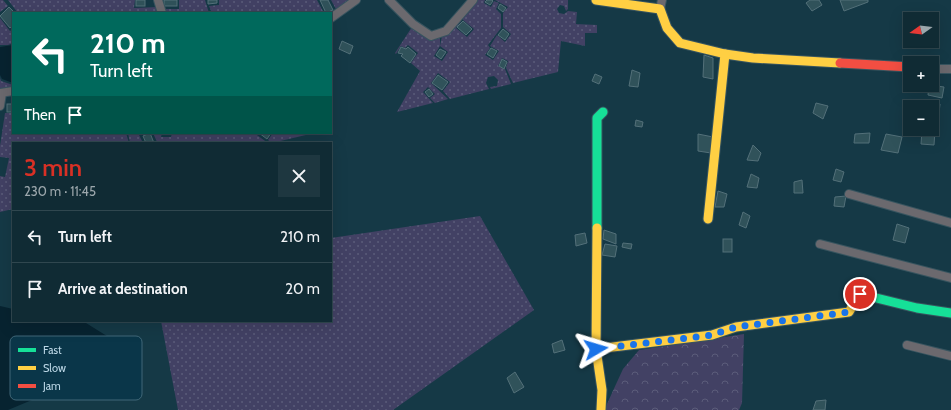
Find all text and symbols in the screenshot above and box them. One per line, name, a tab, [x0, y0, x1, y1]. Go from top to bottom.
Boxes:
north arrow	[903, 12, 939, 48]
map controls	[903, 12, 939, 136]
text: 210 m	[90, 26, 166, 60]
icon: left	[24, 28, 76, 80]
button: +	[903, 56, 939, 92]
text: Turn left	[90, 60, 153, 82]
button: −	[903, 100, 939, 136]
icon: arrive	[64, 104, 86, 126]
text: Then	[24, 106, 56, 124]
text: 3 min	[24, 153, 82, 182]
button: close	[278, 155, 320, 197]
text: 230 m · 11:45	[24, 183, 96, 199]
icon: left	[24, 226, 46, 248]
text: Turn left	[58, 228, 112, 246]
text: 210 m	[280, 228, 320, 246]
pin	[843, 277, 877, 311]
icon: arrive	[24, 278, 46, 300]
text: Arrive at destination	[58, 280, 188, 298]
text: 20 m	[285, 280, 320, 298]
icon: arrive	[849, 283, 871, 305]
position arrow	[575, 328, 617, 370]
legend	[10, 336, 142, 400]
text: Fast	[43, 343, 62, 357]
text: Slow	[43, 361, 66, 375]
text: Jam	[42, 379, 61, 393]

